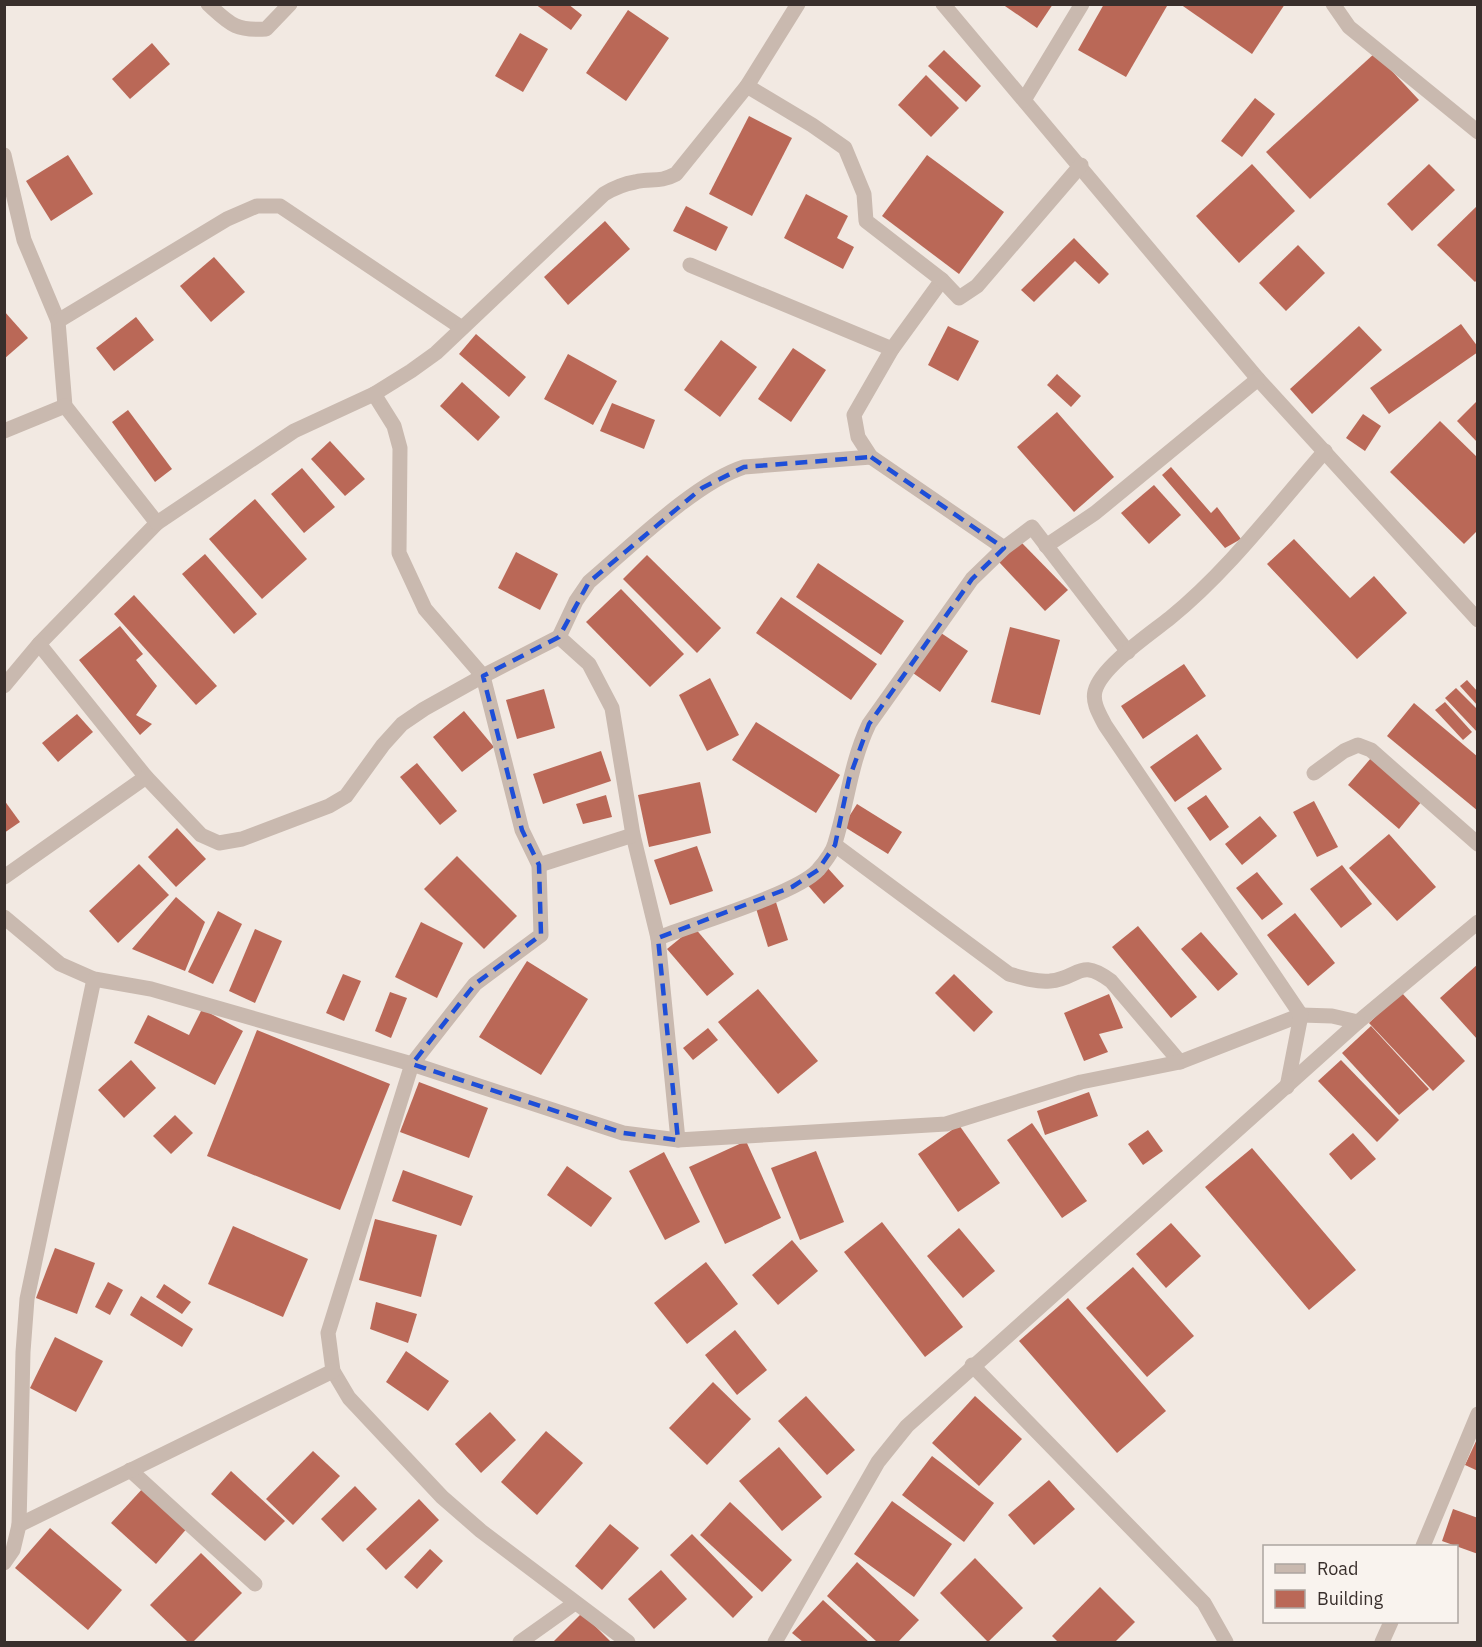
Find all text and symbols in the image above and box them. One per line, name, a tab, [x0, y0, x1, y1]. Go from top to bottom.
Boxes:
legend	[1263, 1545, 1458, 1623]
text: Road	[1317, 1557, 1358, 1580]
text: Building	[1317, 1587, 1384, 1610]

